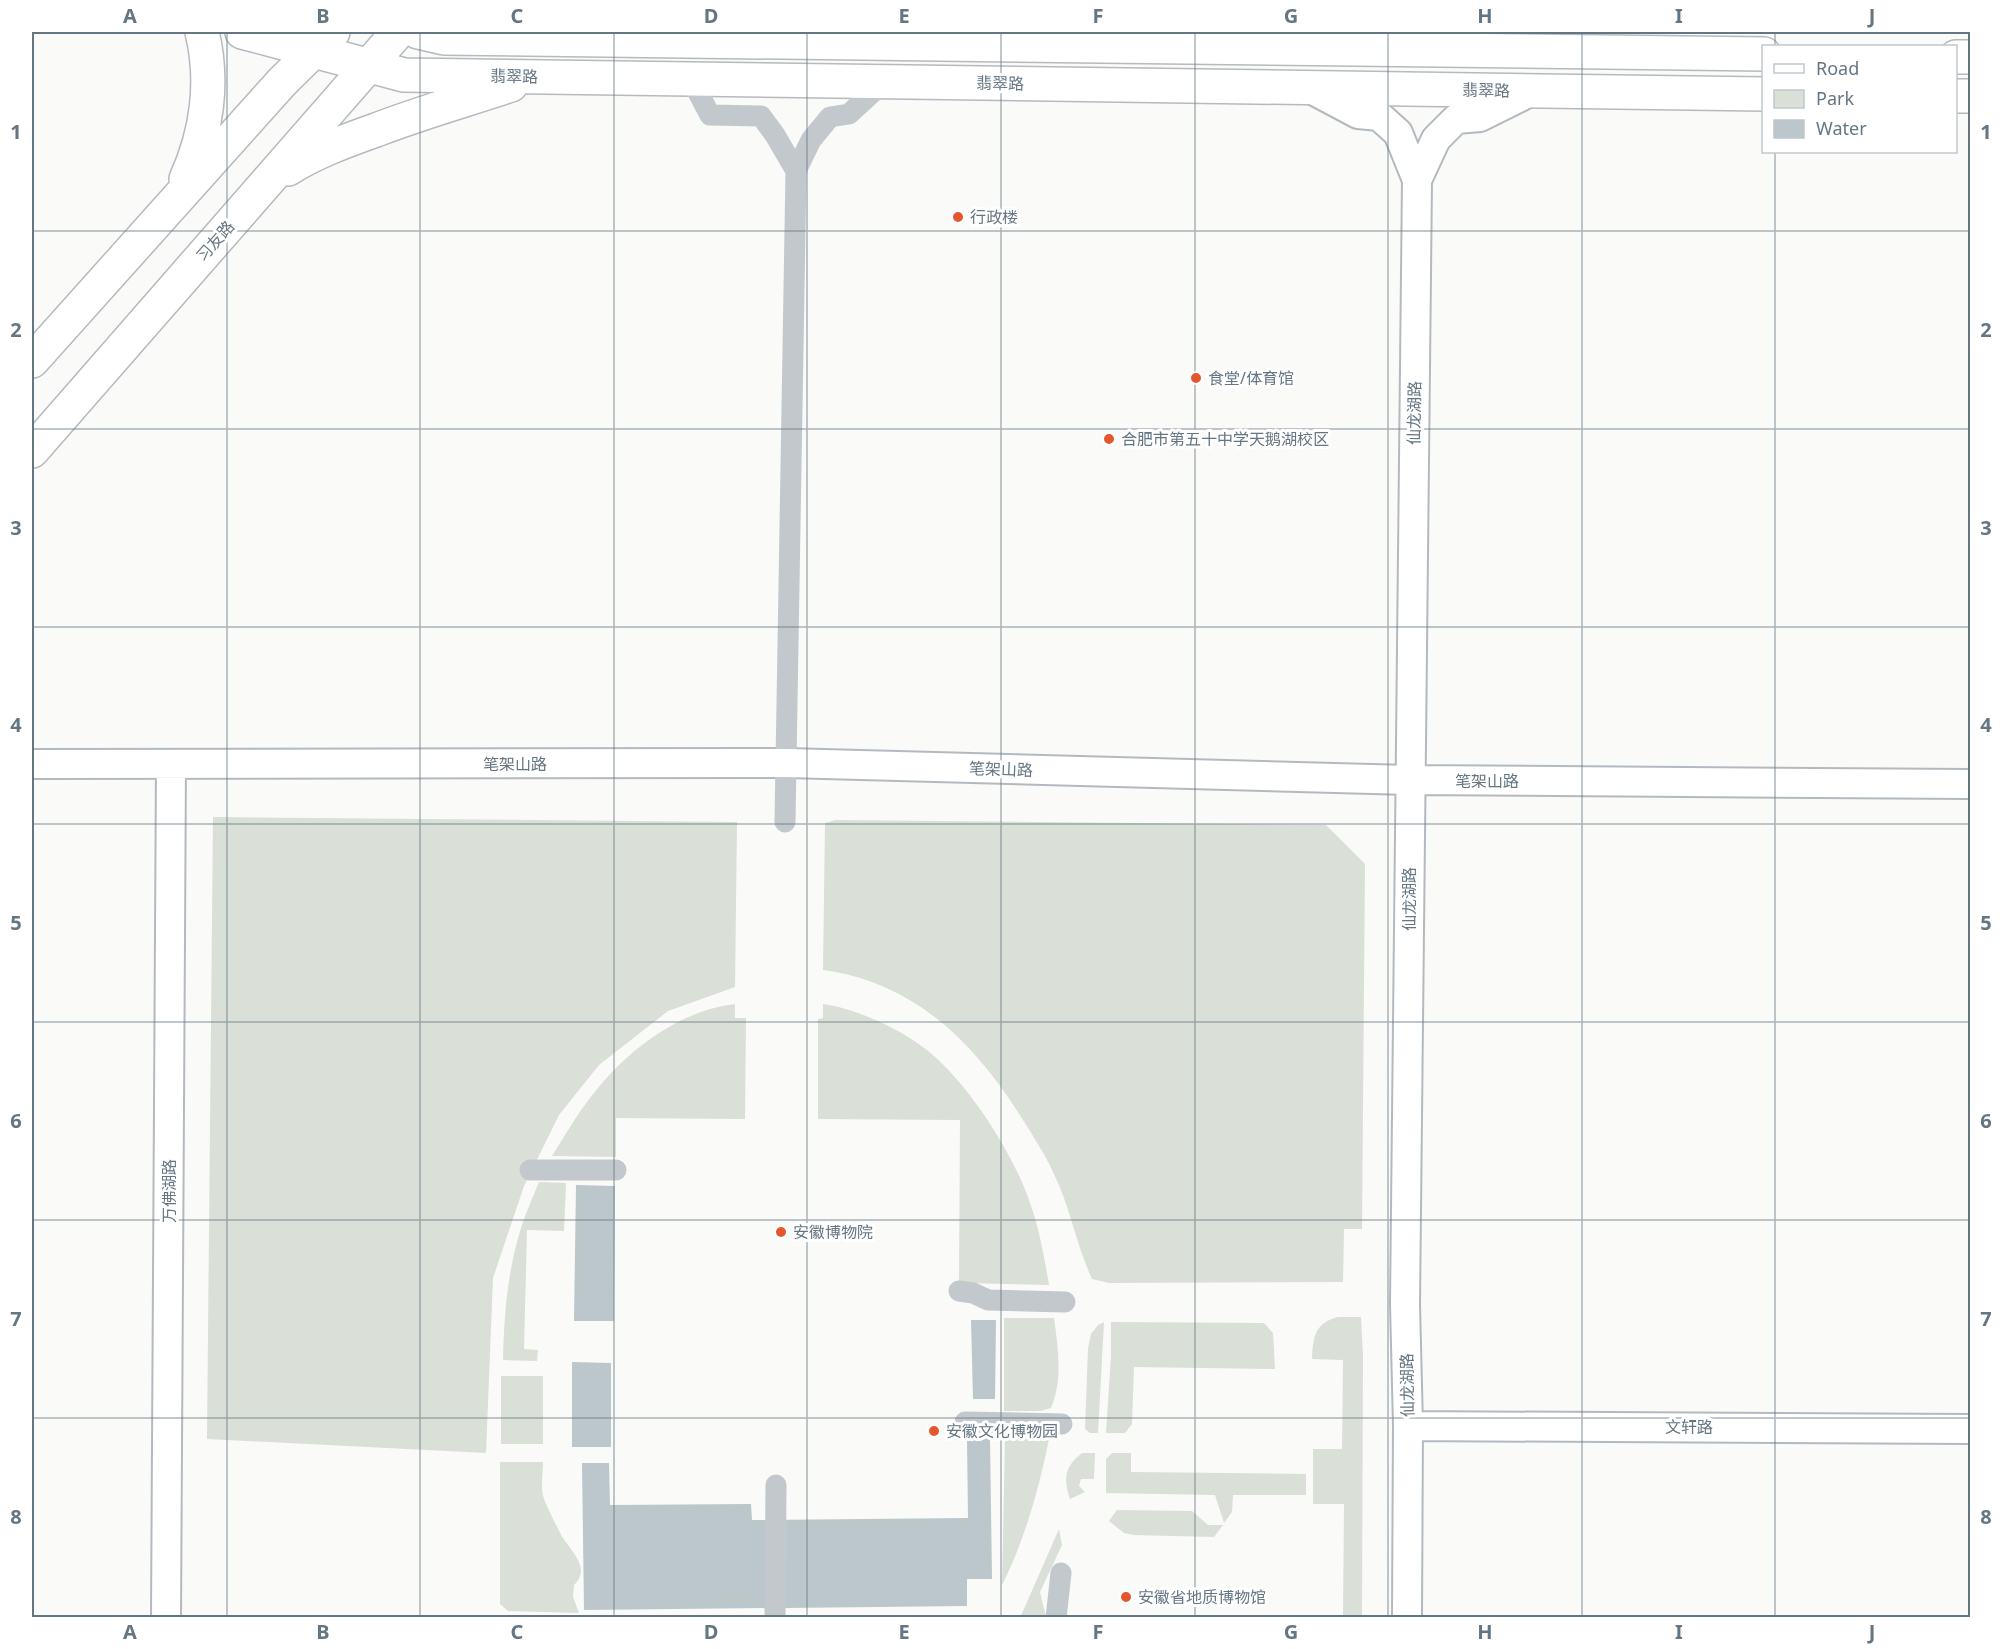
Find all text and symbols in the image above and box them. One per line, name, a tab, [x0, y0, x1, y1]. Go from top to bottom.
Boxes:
text: A	[123, 2, 137, 29]
text: B	[316, 2, 330, 29]
text: C	[511, 2, 524, 29]
text: D	[704, 2, 718, 29]
text: E	[898, 2, 910, 29]
text: F	[1093, 2, 1103, 29]
text: G	[1284, 2, 1298, 29]
text: H	[1477, 2, 1493, 29]
text: I	[1675, 2, 1683, 29]
text: J	[1867, 2, 1875, 29]
legend	[1762, 45, 1957, 153]
text: Road	[1816, 56, 1859, 80]
street label: 翡翠路	[490, 65, 538, 87]
street label: 翡翠路	[976, 72, 1024, 94]
street label: 翡翠路	[1462, 79, 1510, 101]
text: Park	[1816, 86, 1854, 110]
text: Water	[1816, 116, 1867, 140]
text: 1	[10, 118, 22, 145]
text: 1	[1980, 118, 1992, 145]
place label: 行政楼	[970, 206, 1018, 228]
marker: 行政楼	[951, 210, 965, 224]
street label: 习友路	[191, 216, 239, 266]
text: 2	[10, 316, 22, 343]
text: 2	[1980, 316, 1992, 343]
place label: 食堂/体育馆	[1208, 367, 1294, 389]
marker: 食堂/体育馆	[1189, 371, 1203, 385]
street label: 仙龙湖路	[1402, 381, 1426, 445]
place label: 合肥市第五十中学天鹅湖校区	[1121, 428, 1329, 450]
marker: 合肥市第五十中学天鹅湖校区	[1102, 432, 1116, 446]
text: 3	[10, 514, 22, 541]
text: 3	[1980, 514, 1992, 541]
text: 4	[10, 711, 22, 738]
text: 4	[1980, 711, 1992, 738]
street label: 笔架山路	[483, 753, 547, 775]
street label: 笔架山路	[969, 757, 1033, 781]
street label: 笔架山路	[1455, 770, 1519, 792]
street label: 仙龙湖路	[1398, 867, 1420, 931]
text: 5	[10, 909, 22, 936]
text: 5	[1980, 909, 1992, 936]
text: 6	[10, 1107, 22, 1134]
text: 6	[1980, 1107, 1992, 1134]
street label: 万佛湖路	[158, 1159, 180, 1223]
place label: 安徽博物院	[793, 1221, 873, 1243]
marker: 安徽博物院	[774, 1225, 788, 1239]
text: 7	[10, 1305, 22, 1332]
text: 7	[1980, 1305, 1992, 1332]
street label: 仙龙湖路	[1395, 1353, 1419, 1417]
street label: 文轩路	[1665, 1416, 1713, 1438]
place label: 安徽文化博物园	[946, 1420, 1058, 1442]
marker: 安徽文化博物园	[927, 1424, 941, 1438]
text: 8	[10, 1503, 22, 1530]
text: 8	[1980, 1503, 1992, 1530]
place label: 安徽省地质博物馆	[1138, 1586, 1266, 1608]
marker: 安徽省地质博物馆	[1119, 1590, 1133, 1604]
text: A	[123, 1618, 137, 1645]
text: B	[316, 1618, 330, 1645]
text: C	[511, 1618, 524, 1645]
text: D	[704, 1618, 718, 1645]
text: E	[898, 1618, 910, 1645]
text: F	[1093, 1618, 1103, 1645]
text: G	[1284, 1618, 1298, 1645]
text: H	[1477, 1618, 1493, 1645]
text: I	[1675, 1618, 1683, 1645]
text: J	[1867, 1618, 1875, 1645]

